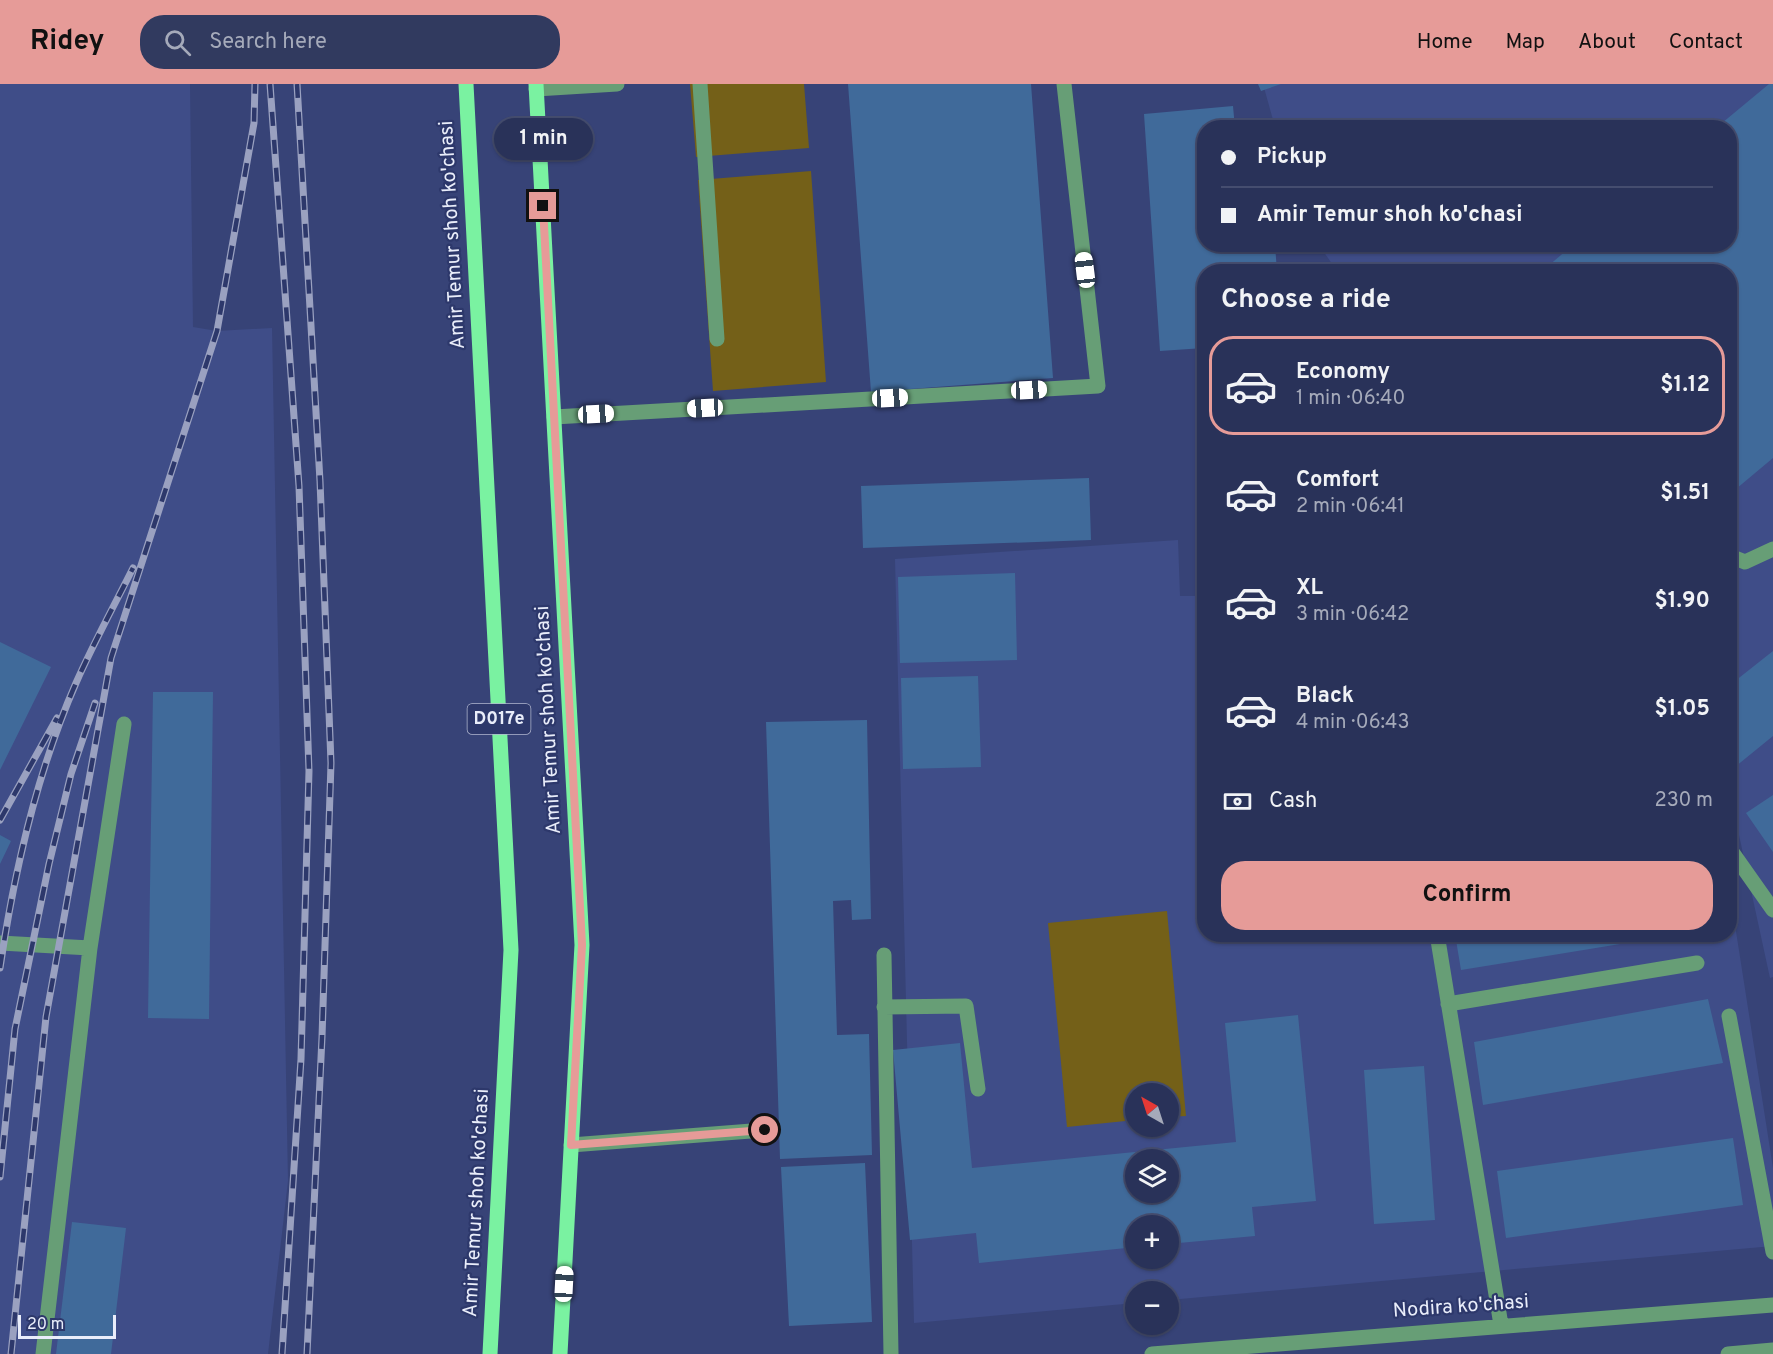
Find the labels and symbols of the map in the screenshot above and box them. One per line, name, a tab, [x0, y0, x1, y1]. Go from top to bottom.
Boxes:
callout: 1 min	[494, 119, 592, 161]
street label: Amir Temur shoh ko'chasi	[434, 120, 472, 350]
route end	[529, 192, 556, 219]
car	[1074, 251, 1096, 289]
car	[1011, 380, 1047, 400]
car	[872, 388, 908, 408]
car	[687, 398, 723, 418]
car	[578, 404, 614, 424]
street label: Amir Temur shoh ko'chasi	[530, 605, 568, 835]
road number: D017e	[468, 704, 530, 734]
north arrow	[1125, 1083, 1179, 1137]
street label: Amir Temur shoh ko'chasi	[458, 1088, 496, 1318]
route start	[751, 1116, 778, 1143]
car	[554, 1266, 574, 1302]
street label: Nodira ko'chasi	[1392, 1289, 1530, 1325]
scale bar	[18, 1312, 116, 1340]

